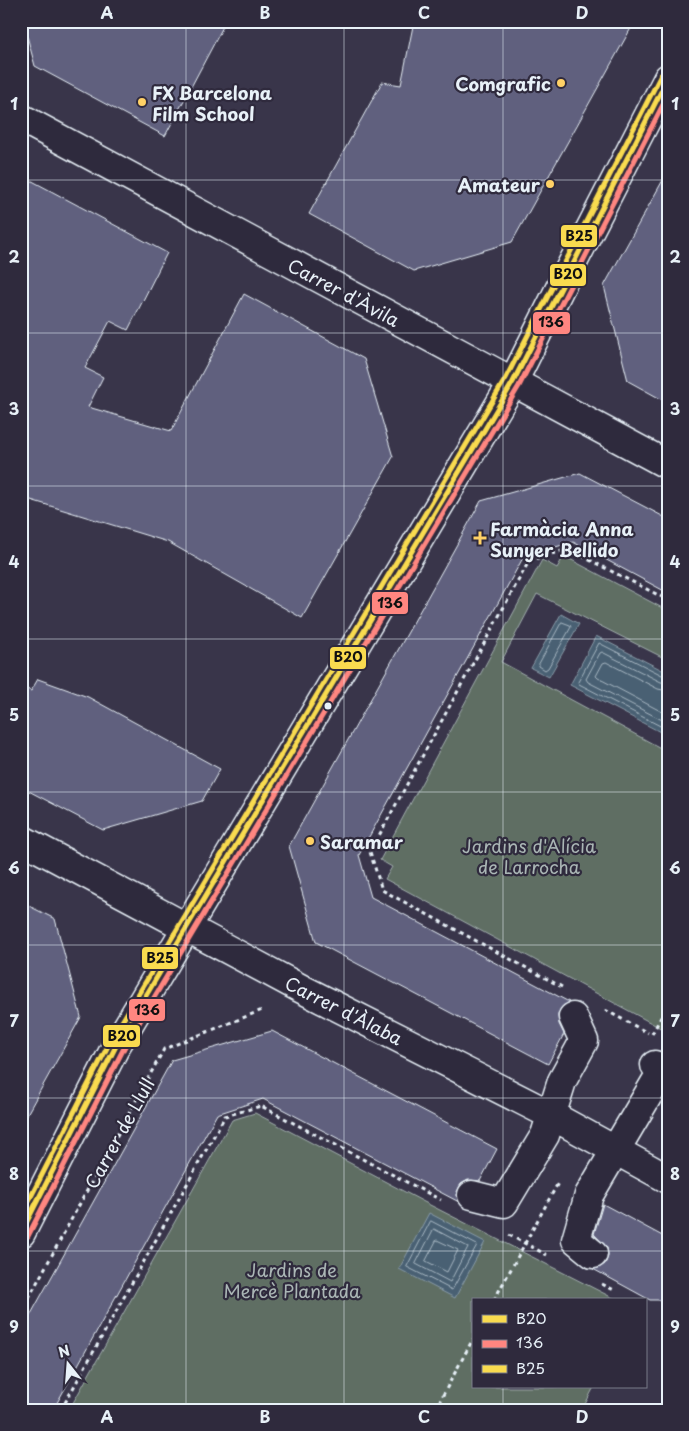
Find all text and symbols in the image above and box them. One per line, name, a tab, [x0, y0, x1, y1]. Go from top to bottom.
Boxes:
text: A	[101, 0, 114, 24]
text: B	[260, 0, 271, 24]
text: C	[418, 0, 430, 24]
text: D	[576, 0, 588, 24]
place label: Comgrafic	[455, 70, 551, 97]
marker: Comgrafic	[555, 77, 567, 89]
place label: FX Barcelona Film School	[152, 79, 272, 127]
text: 1	[10, 91, 18, 115]
text: 1	[671, 91, 679, 115]
marker: FX Barcelona Film School	[136, 96, 148, 108]
place label: Amateur	[458, 171, 541, 198]
marker: Amateur	[544, 178, 556, 190]
line badge: B25	[560, 224, 598, 248]
text: B25	[565, 225, 593, 246]
text: 2	[8, 244, 20, 268]
text: 2	[669, 244, 681, 268]
street label: Carrer d'Àvila	[283, 251, 405, 333]
line badge: B20	[549, 263, 587, 287]
text: B20	[553, 263, 583, 284]
line badge: 136	[532, 311, 571, 335]
text: 136	[538, 311, 564, 332]
text: 3	[9, 396, 19, 420]
text: 3	[670, 396, 680, 420]
place label: Farmàcia Anna Sunyer Bellido	[490, 515, 634, 563]
marker: Farmàcia Anna Sunyer Bellido	[474, 532, 486, 544]
text: 4	[9, 549, 20, 573]
text: 4	[670, 549, 681, 573]
line badge: 136	[371, 591, 409, 615]
text: 136	[377, 592, 403, 613]
line badge: B20	[329, 646, 367, 670]
text: B20	[333, 646, 363, 667]
unlabelled marker	[323, 701, 333, 711]
text: 5	[9, 702, 19, 726]
text: 5	[670, 702, 680, 726]
place label: Saramar	[320, 828, 404, 855]
park label: Jardins d'Alícia de Larrocha	[462, 832, 596, 880]
marker: Saramar	[304, 835, 316, 847]
text: 6	[8, 855, 20, 879]
text: 6	[669, 855, 681, 879]
line badge: B25	[141, 946, 179, 970]
text: B25	[146, 947, 174, 968]
street label: Carrer d'Àlaba	[280, 969, 408, 1052]
line badge: 136	[128, 998, 166, 1022]
text: 136	[134, 999, 160, 1020]
text: 7	[9, 1008, 19, 1032]
text: 7	[670, 1008, 680, 1032]
line badge: B20	[102, 1024, 141, 1048]
text: B20	[107, 1025, 137, 1046]
street label: Carrer de Llull	[77, 1073, 161, 1193]
text: 8	[9, 1161, 19, 1185]
text: 8	[670, 1161, 680, 1185]
park label: Jardins de Mercè Plantada	[224, 1256, 361, 1304]
legend	[472, 1298, 646, 1388]
text: B20	[516, 1306, 546, 1329]
text: 9	[9, 1314, 19, 1338]
text: 9	[670, 1314, 680, 1338]
text: 136	[516, 1330, 543, 1353]
north arrow	[42, 1338, 92, 1388]
text: N	[56, 1339, 72, 1363]
text: B25	[516, 1356, 545, 1379]
text: A	[101, 1404, 114, 1428]
text: B	[260, 1404, 271, 1428]
text: C	[418, 1404, 430, 1428]
text: D	[576, 1404, 588, 1428]

